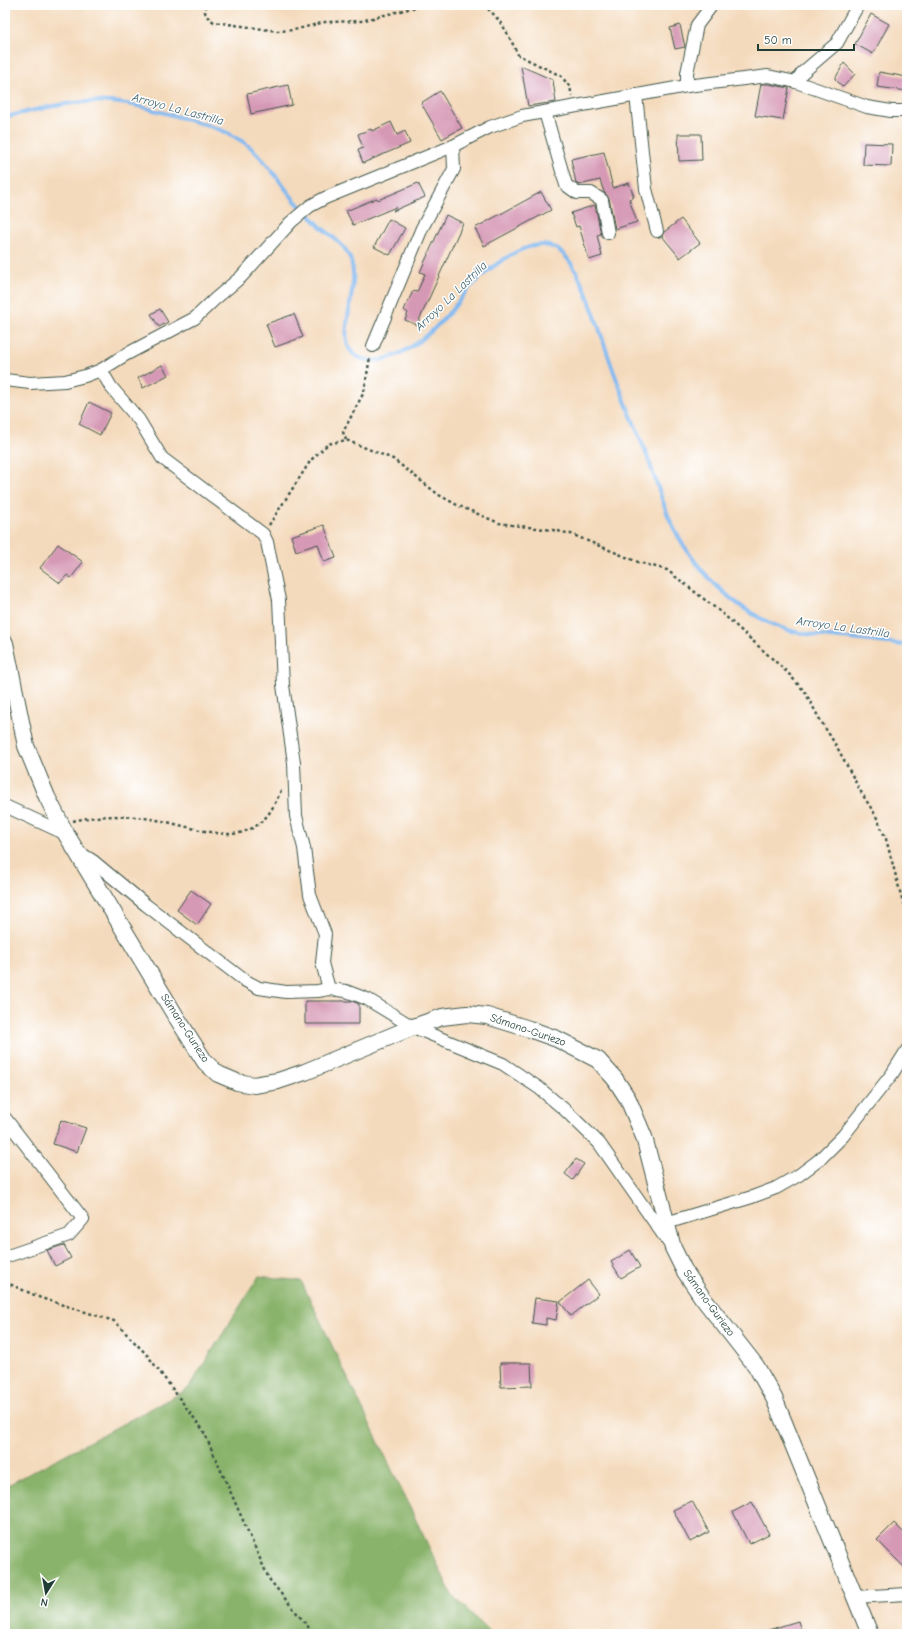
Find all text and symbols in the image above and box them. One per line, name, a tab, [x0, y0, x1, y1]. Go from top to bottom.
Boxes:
scale bar	[758, 26, 854, 52]
text: 50 m	[764, 33, 792, 47]
water label: Arroyo La Lastrilla	[130, 90, 225, 128]
water label: Arroyo La Lastrilla	[412, 258, 490, 334]
water label: Arroyo La Lastrilla	[794, 613, 891, 640]
street label: Sámano-Guriezo	[158, 991, 212, 1065]
street label: Sámano-Guriezo	[489, 1011, 568, 1049]
street label: Sámano-Guriezo	[681, 1267, 738, 1339]
north arrow	[26, 1573, 66, 1613]
text: N	[39, 1595, 49, 1609]

